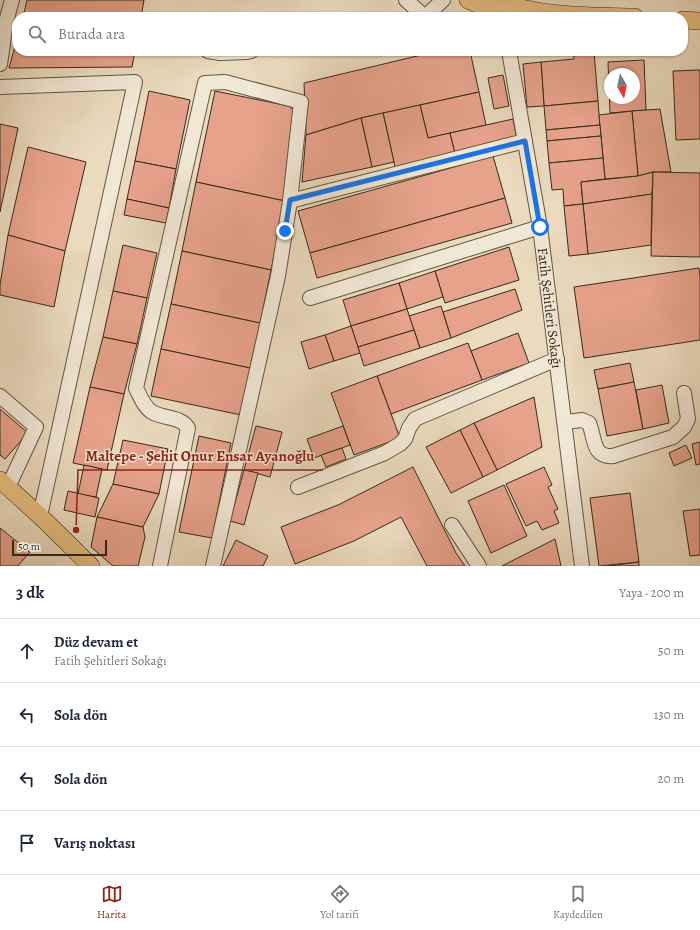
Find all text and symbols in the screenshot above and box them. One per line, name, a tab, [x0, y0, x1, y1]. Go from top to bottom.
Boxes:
search box	[12, 12, 688, 56]
icon: search	[26, 23, 48, 45]
text: Burada ara	[58, 24, 125, 44]
north arrow	[604, 68, 640, 104]
route start	[531, 218, 549, 236]
route end	[276, 222, 294, 240]
street label: Fatih Şehitleri Sokağı	[533, 247, 566, 370]
callout: Maltepe - Şehit Onur Ensar Ayanoğlu	[78, 443, 323, 470]
text: Maltepe - Şehit Onur Ensar Ayanoğlu	[86, 446, 315, 466]
scale bar	[12, 538, 107, 557]
text: 50 m	[18, 539, 40, 554]
text: 3 dk	[16, 581, 44, 604]
text: Yaya · 200 m	[619, 584, 684, 601]
text: Düz devam et	[54, 632, 138, 652]
icon: ahead	[16, 640, 38, 662]
text: 50 m	[658, 642, 684, 659]
text: Fatih Şehitleri Sokağı	[54, 652, 167, 669]
icon: left	[16, 704, 38, 726]
text: Sola dön	[54, 705, 107, 725]
text: 130 m	[654, 706, 684, 723]
icon: left	[16, 768, 38, 790]
text: Sola dön	[54, 769, 107, 789]
text: 20 m	[658, 770, 684, 787]
icon: arrive	[16, 832, 38, 854]
text: Varış noktası	[54, 833, 135, 853]
tab: Harita	[97, 883, 126, 922]
tab: Yol tarifi	[320, 883, 359, 922]
tab: Kaydedilen	[553, 883, 603, 922]

